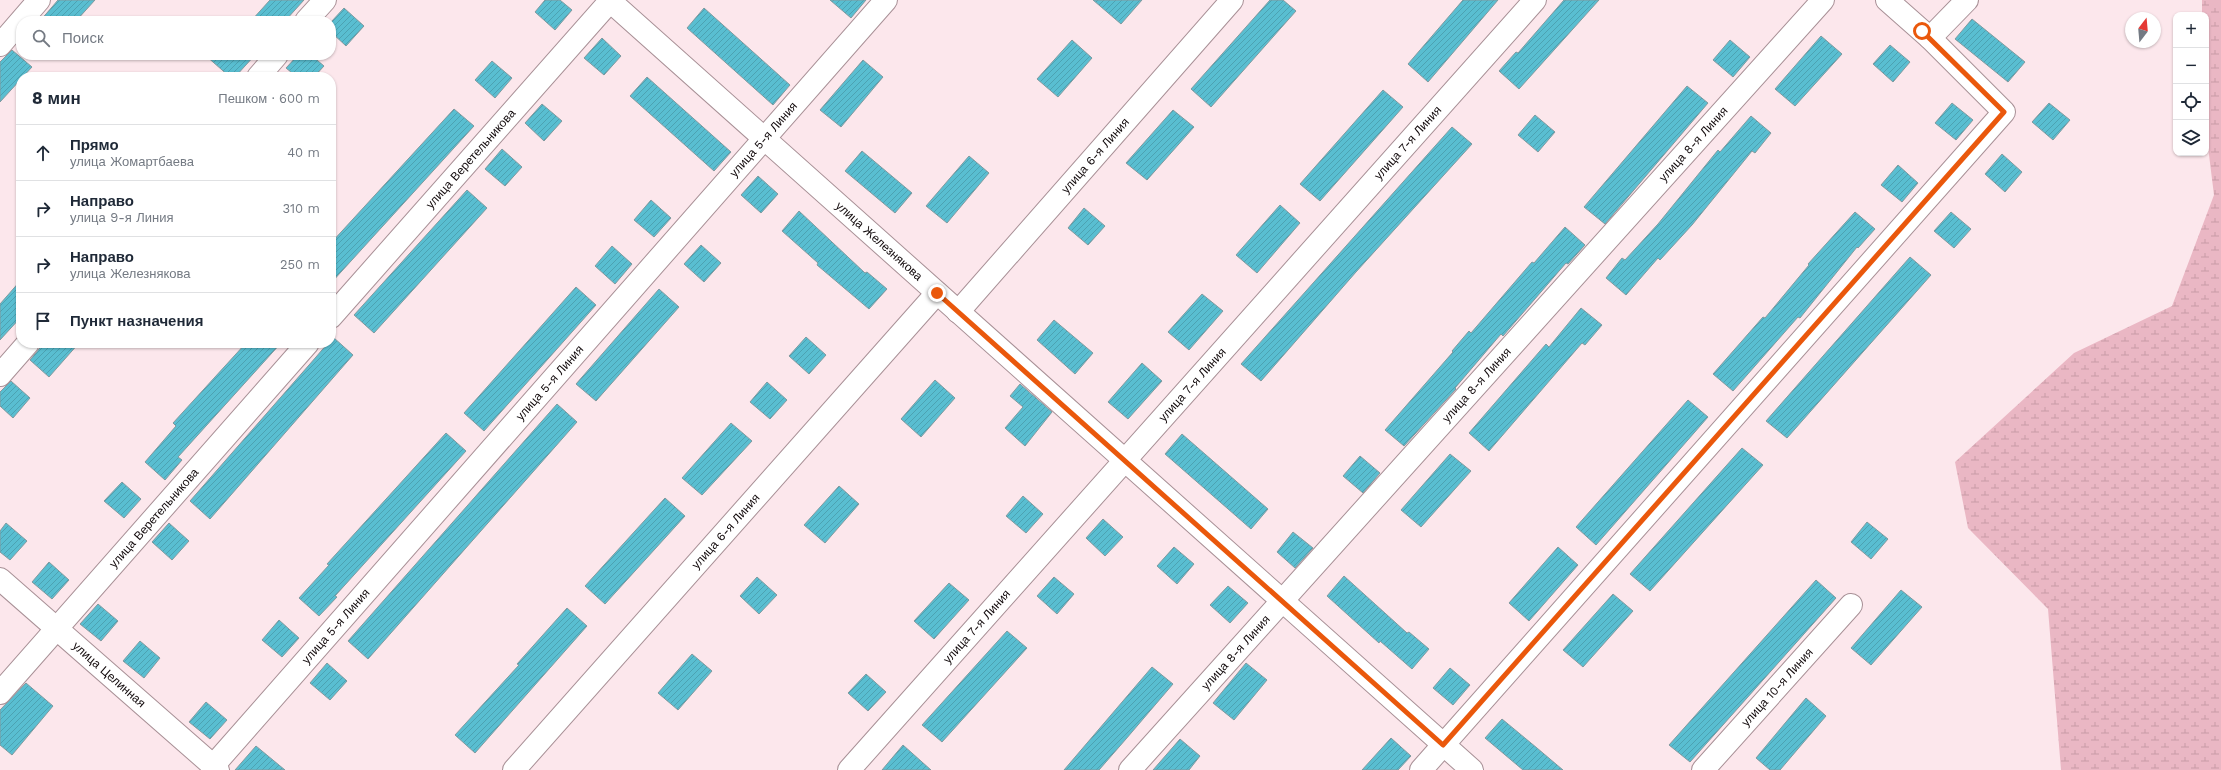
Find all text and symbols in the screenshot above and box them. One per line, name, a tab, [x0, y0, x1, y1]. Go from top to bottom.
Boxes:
north arrow	[2125, 12, 2161, 48]
map controls	[2173, 12, 2209, 156]
button: +	[2173, 12, 2209, 48]
search box	[16, 16, 336, 60]
route start	[1913, 22, 1931, 40]
icon: search	[30, 27, 52, 49]
text: Поиск	[62, 29, 104, 47]
button: −	[2173, 48, 2209, 84]
button: locate	[2173, 84, 2209, 120]
text: 8 мин	[32, 88, 81, 108]
text: Пешком · 600 m	[218, 91, 320, 106]
street label: улица 5-я Линия	[727, 99, 800, 180]
street label: улица 7-я Линия	[1371, 103, 1444, 183]
street label: улица 8-я Линия	[1656, 104, 1730, 184]
street label: улица Веретельникова	[423, 106, 519, 211]
street label: улица 6-я Линия	[1058, 115, 1132, 196]
button: layers	[2173, 120, 2209, 156]
text: Прямо	[70, 136, 119, 154]
icon: ahead	[32, 142, 54, 164]
text: 40 m	[287, 145, 320, 160]
text: улица Жомартбаева	[70, 154, 194, 169]
text: Направо	[70, 192, 134, 210]
icon: right	[32, 198, 54, 220]
street label: улица Железнякова	[833, 199, 926, 284]
text: 310 m	[282, 201, 320, 216]
text: улица 9-я Линия	[70, 210, 174, 225]
text: Направо	[70, 248, 134, 266]
icon: right	[32, 254, 54, 276]
text: 250 m	[280, 257, 320, 272]
text: улица Железнякова	[70, 266, 191, 281]
route end	[928, 284, 946, 302]
icon: arrive	[32, 310, 54, 332]
text: Пункт назначения	[70, 312, 203, 330]
street label: улица 5-я Линия	[513, 342, 586, 423]
street label: улица 7-я Линия	[1156, 345, 1229, 424]
street label: улица 8-я Линия	[1439, 345, 1514, 425]
street label: улица Веретельникова	[106, 465, 202, 571]
street label: улица 6-я Линия	[689, 491, 763, 572]
street label: улица 5-я Линия	[299, 586, 372, 667]
street label: улица 7-я Линия	[940, 587, 1013, 666]
street label: улица 8-я Линия	[1198, 612, 1273, 693]
street label: улица Целинная	[70, 639, 148, 710]
street label: улица 10-я Линия	[1738, 645, 1816, 729]

